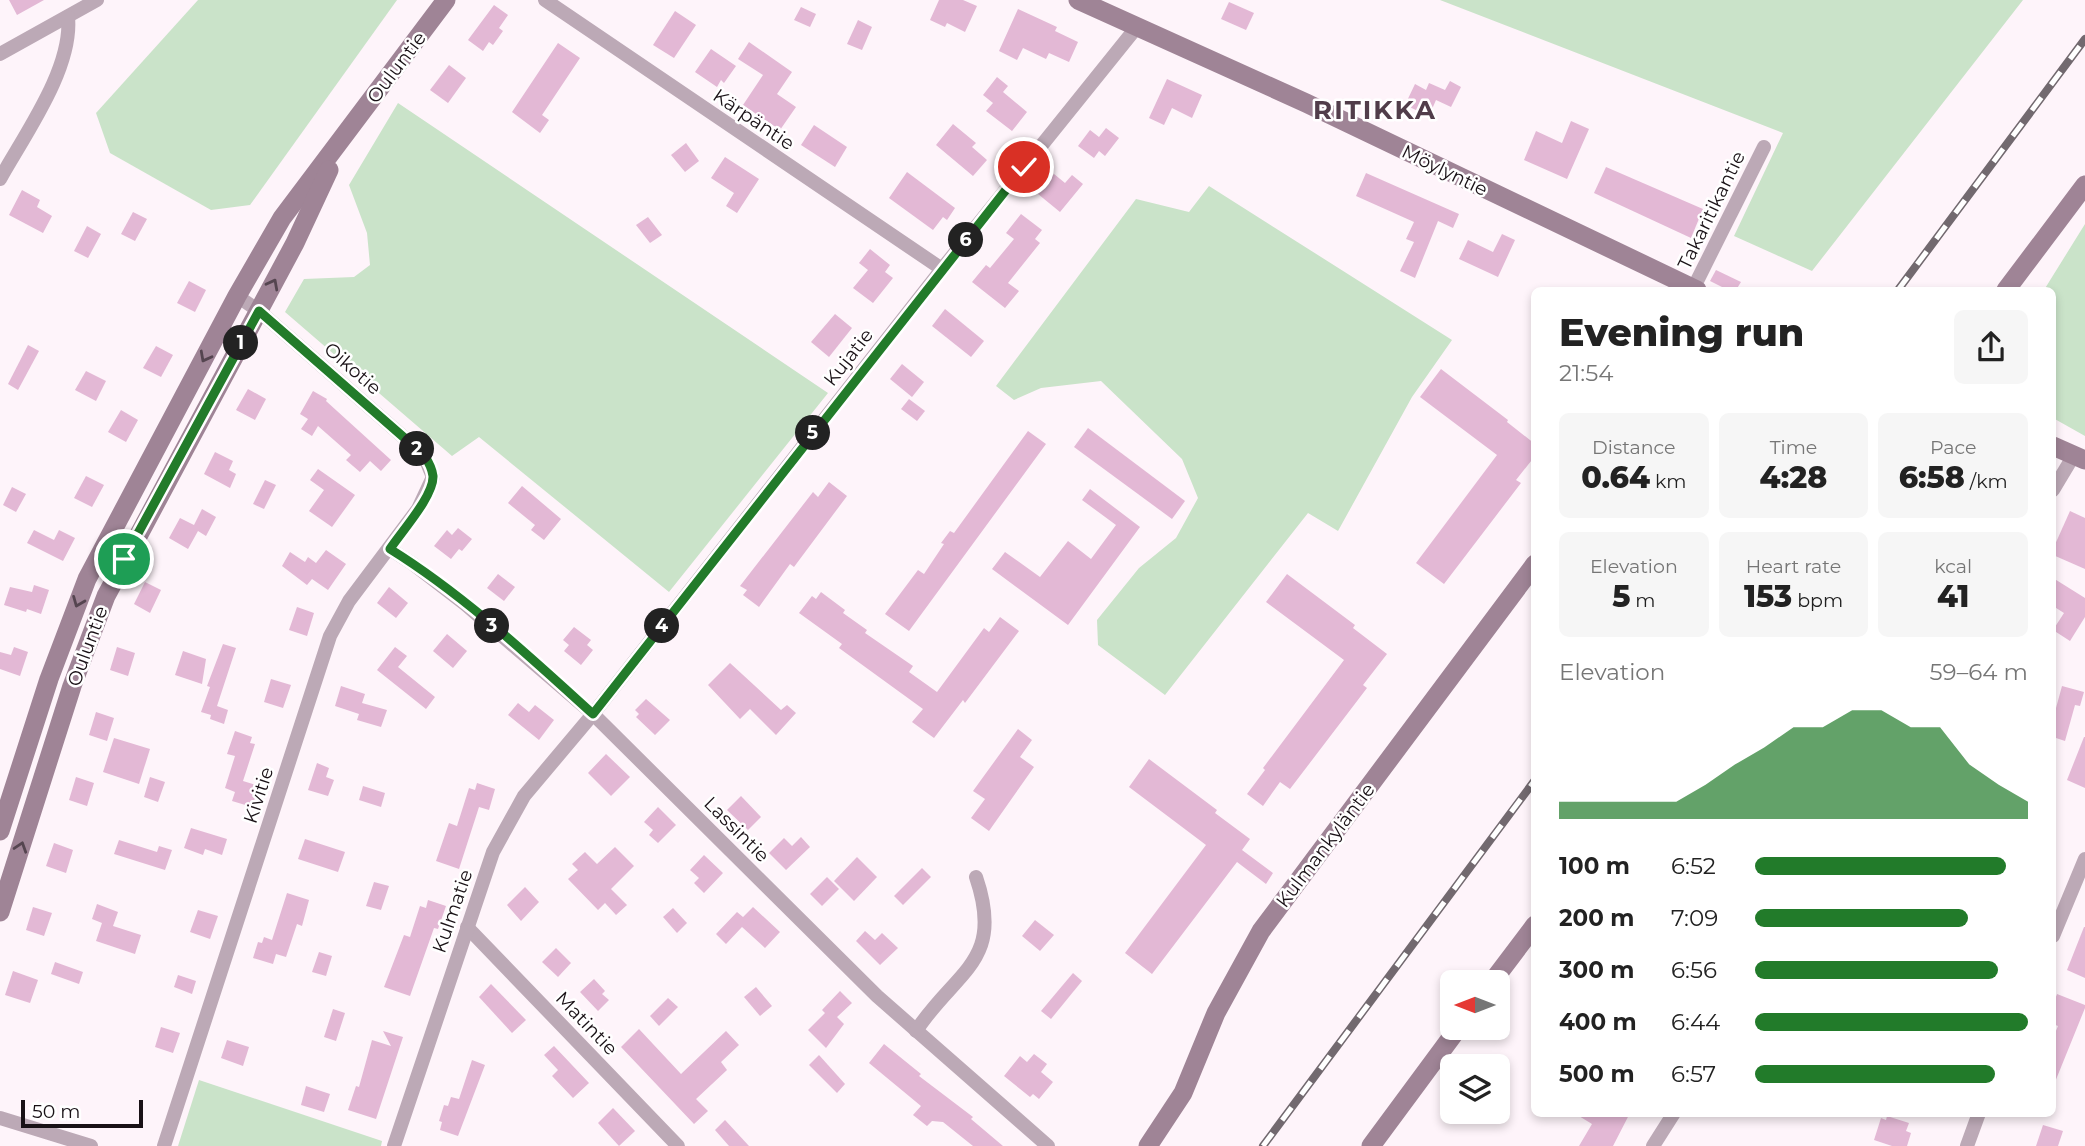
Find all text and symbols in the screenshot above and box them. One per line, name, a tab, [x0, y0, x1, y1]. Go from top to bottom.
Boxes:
street label: Ouluntie	[362, 27, 431, 108]
street label: Kärpäntie	[709, 84, 799, 155]
district label: RITIKKA	[1313, 94, 1437, 126]
pin	[994, 137, 1054, 197]
street label: Möylyntie	[1398, 140, 1491, 201]
street label: Takaritikantie	[1673, 147, 1750, 273]
icon: check	[1005, 148, 1043, 186]
pin: 6	[948, 222, 984, 258]
text: 6	[959, 228, 972, 251]
one-way arrow	[265, 279, 278, 291]
text: Evening run	[1559, 309, 1804, 356]
button: share	[1954, 310, 2028, 384]
street label: Kujatie	[819, 324, 878, 391]
pin: 1	[224, 326, 258, 360]
text: 1	[237, 331, 244, 354]
street label: Oikotie	[319, 337, 386, 399]
one-way arrow	[200, 350, 213, 362]
text: 21:54	[1559, 359, 1613, 387]
pin: 5	[796, 416, 830, 450]
text: 5	[807, 421, 818, 444]
pin: 2	[400, 432, 434, 466]
text: Distance	[1592, 436, 1676, 459]
text: Time	[1770, 436, 1817, 459]
text: Pace	[1930, 436, 1976, 459]
text: 2	[411, 437, 422, 460]
text: 0.64	[1581, 459, 1650, 496]
text: 4:28	[1760, 459, 1827, 496]
text: 6:58	[1899, 459, 1965, 496]
text: km	[1650, 470, 1686, 493]
text: /km	[1965, 470, 2008, 493]
pin	[94, 529, 154, 589]
icon: arrive	[105, 540, 143, 578]
text: Elevation	[1590, 555, 1678, 578]
text: Heart rate	[1746, 555, 1841, 578]
text: kcal	[1934, 555, 1972, 578]
text: 5	[1612, 578, 1630, 615]
text: 153	[1744, 578, 1792, 615]
text: 41	[1937, 578, 1969, 615]
text: m	[1630, 589, 1656, 612]
text: bpm	[1792, 589, 1843, 612]
one-way arrow	[72, 596, 86, 608]
street label: Ouluntie	[62, 603, 113, 689]
pin: 3	[475, 608, 510, 644]
pin: 4	[644, 608, 680, 644]
text: 3	[486, 614, 497, 637]
text: 4	[655, 614, 668, 637]
text: Elevation	[1559, 658, 1665, 686]
text: 59–64 m	[1929, 658, 2028, 686]
street label: Kivitie	[239, 764, 278, 826]
street label: Kulmankyläntie	[1271, 779, 1380, 912]
street label: Lassintie	[699, 792, 774, 867]
one-way arrow	[12, 842, 27, 854]
text: 100 m	[1559, 852, 1630, 880]
text: 6:52	[1671, 852, 1716, 880]
street label: Kulmatie	[427, 866, 477, 956]
text: 200 m	[1559, 904, 1634, 932]
text: 7:09	[1671, 904, 1718, 932]
text: 300 m	[1559, 956, 1635, 984]
text: 6:56	[1671, 956, 1717, 984]
north arrow	[1440, 970, 1510, 1040]
map controls	[1440, 970, 1510, 1124]
street label: Matintie	[551, 987, 622, 1060]
text: 400 m	[1559, 1008, 1637, 1036]
text: 6:44	[1671, 1008, 1720, 1036]
button: layers	[1440, 1054, 1510, 1124]
text: 500 m	[1559, 1060, 1635, 1088]
text: 6:57	[1671, 1060, 1716, 1088]
scale bar	[21, 1097, 144, 1129]
text: 50 m	[32, 1100, 80, 1123]

